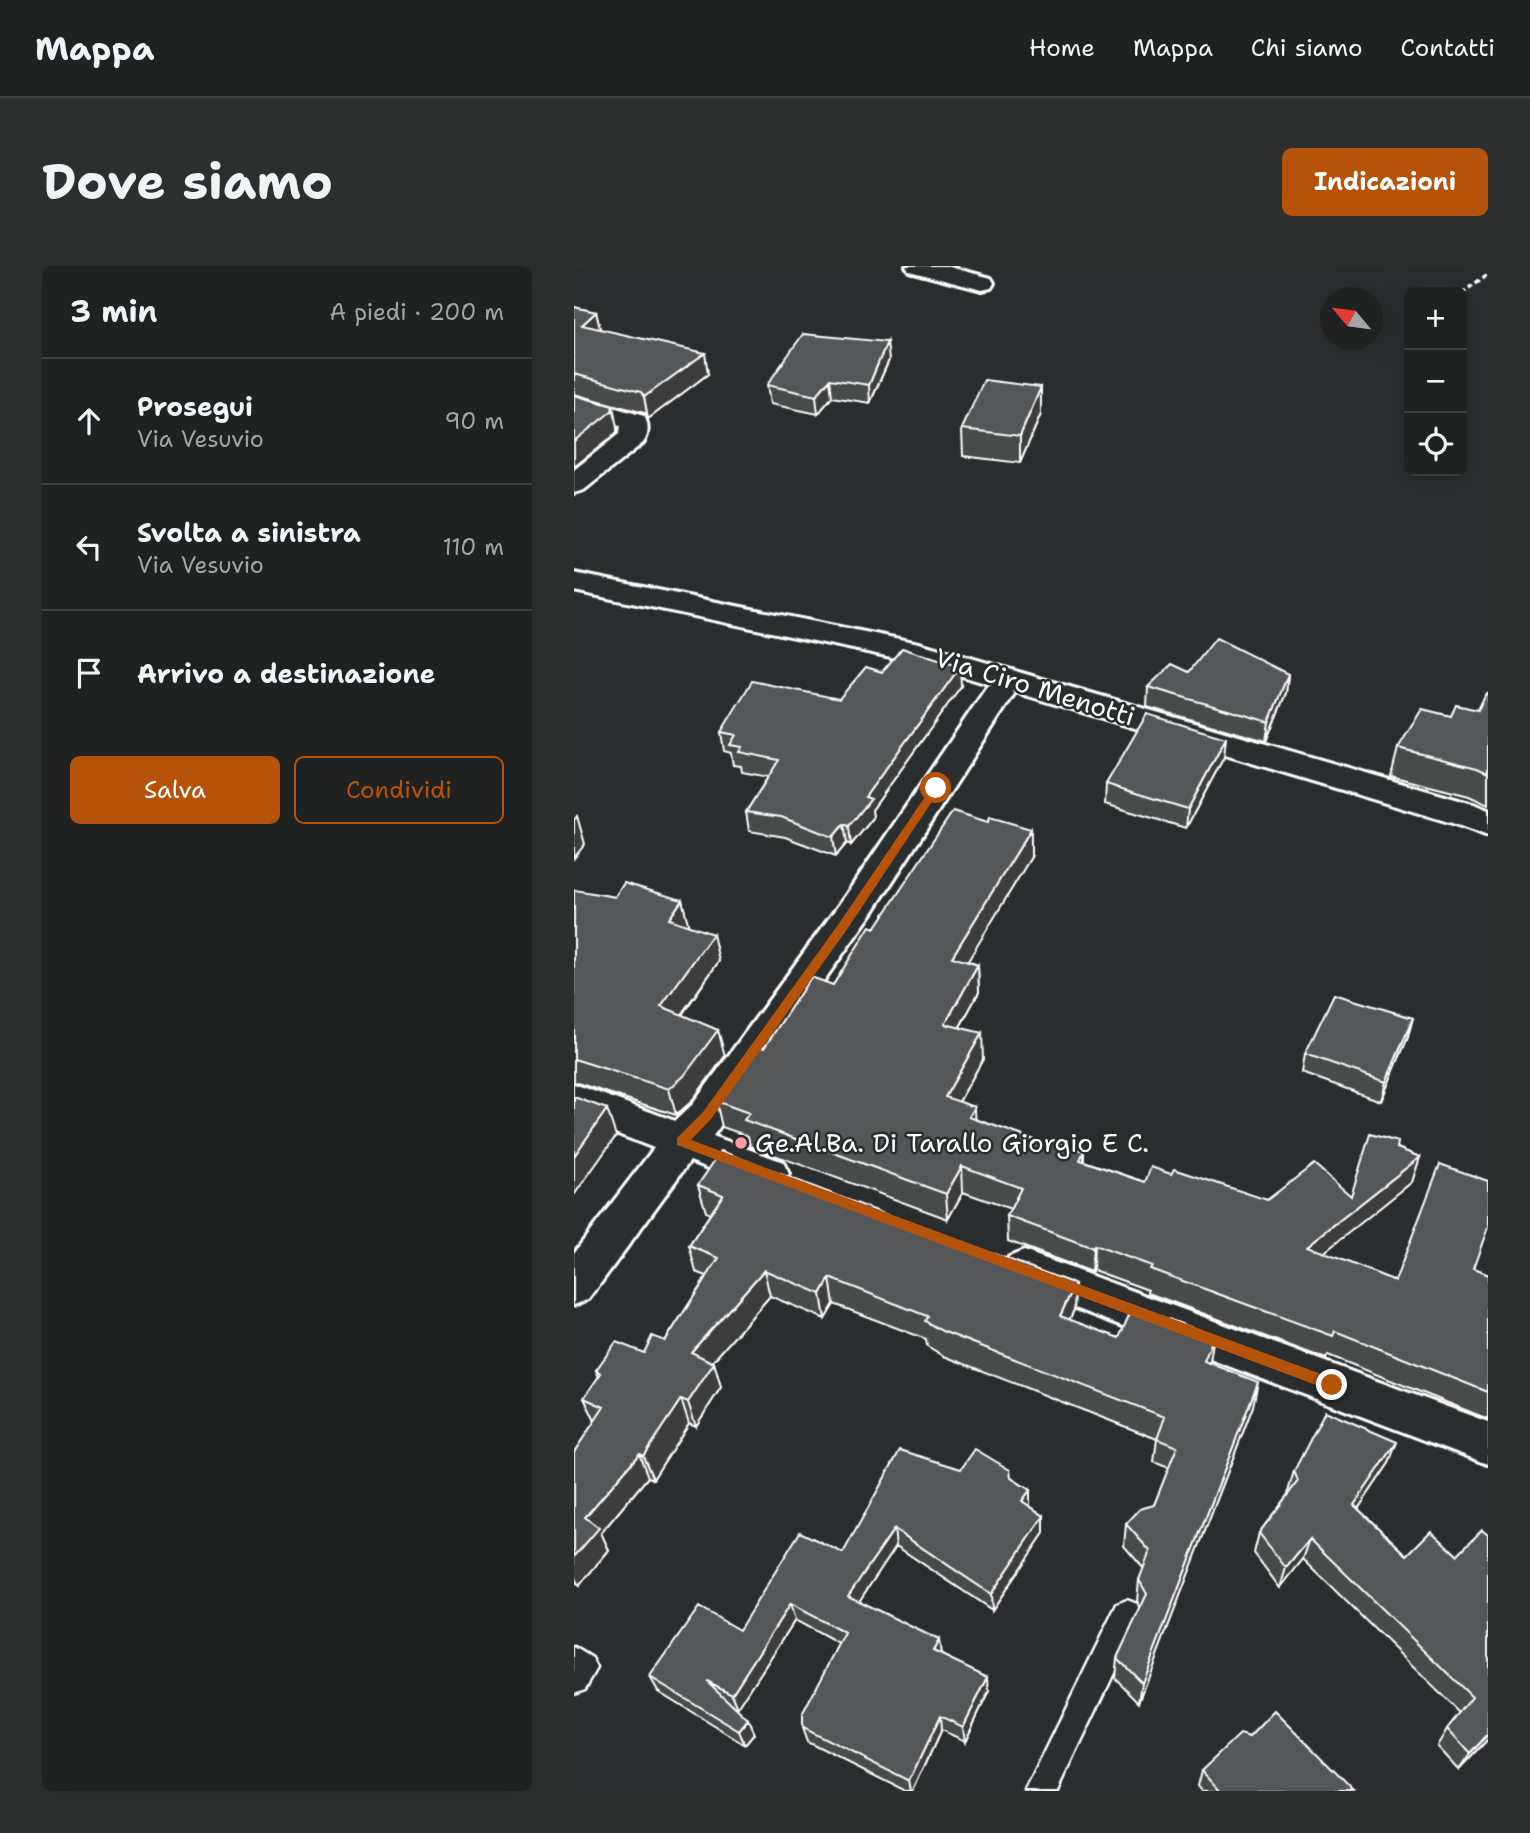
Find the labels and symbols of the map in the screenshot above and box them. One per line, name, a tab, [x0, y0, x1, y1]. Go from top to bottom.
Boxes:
north arrow	[1320, 287, 1383, 350]
street label: Via Ciro Menotti	[931, 639, 1139, 734]
route start	[920, 772, 951, 803]
place label: Ge.Al.Ba. Di Tarallo Giorgio E C.	[755, 1125, 1149, 1160]
marker: Ge.Al.Ba. Di Tarallo Giorgio E C.	[733, 1135, 749, 1151]
route end	[1316, 1369, 1347, 1400]

